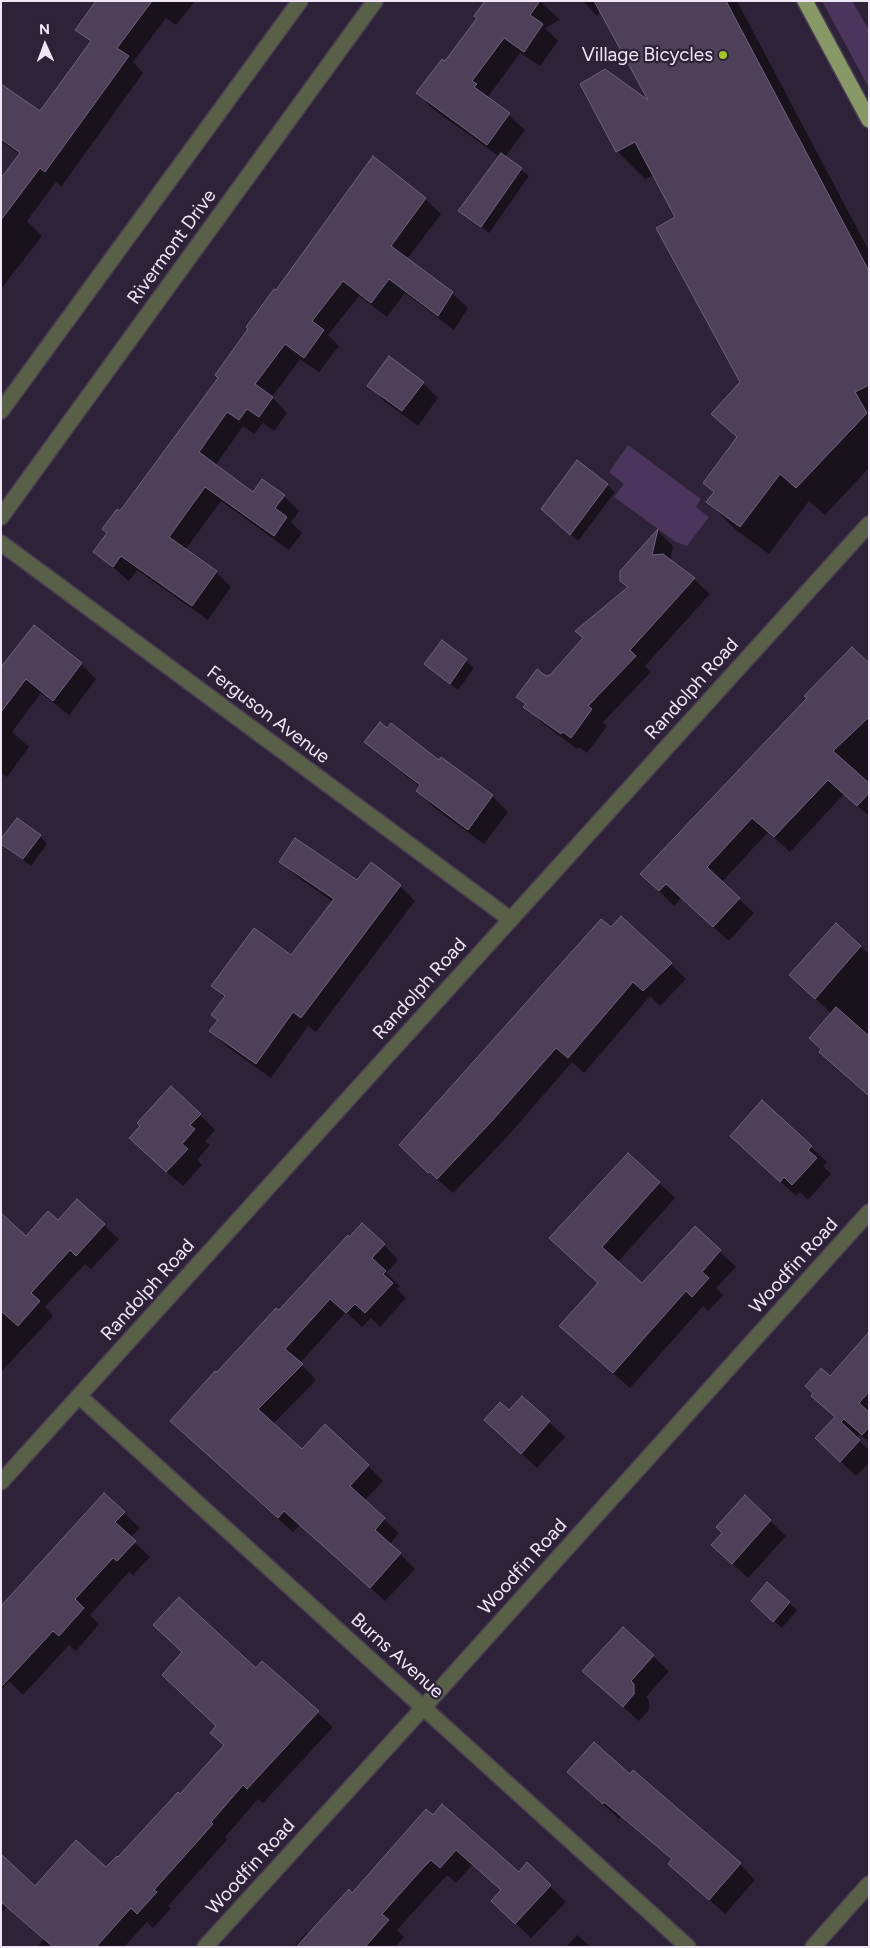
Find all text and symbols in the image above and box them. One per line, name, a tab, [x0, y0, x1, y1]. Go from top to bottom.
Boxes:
north arrow	[20, 20, 70, 70]
text: N	[39, 21, 50, 38]
place label: Village Bicycles	[582, 44, 713, 66]
marker: Village Bicycles	[717, 49, 729, 61]
street label: Rivermont Drive	[123, 185, 221, 309]
street label: Randolph Road	[640, 634, 744, 744]
street label: Ferguson Avenue	[202, 661, 334, 769]
street label: Randolph Road	[368, 934, 472, 1044]
street label: Woodfin Road	[745, 1213, 843, 1319]
street label: Randolph Road	[96, 1235, 200, 1345]
street label: Woodfin Road	[474, 1514, 572, 1620]
street label: Burns Avenue	[346, 1608, 448, 1704]
street label: Woodfin Road	[202, 1814, 300, 1920]

